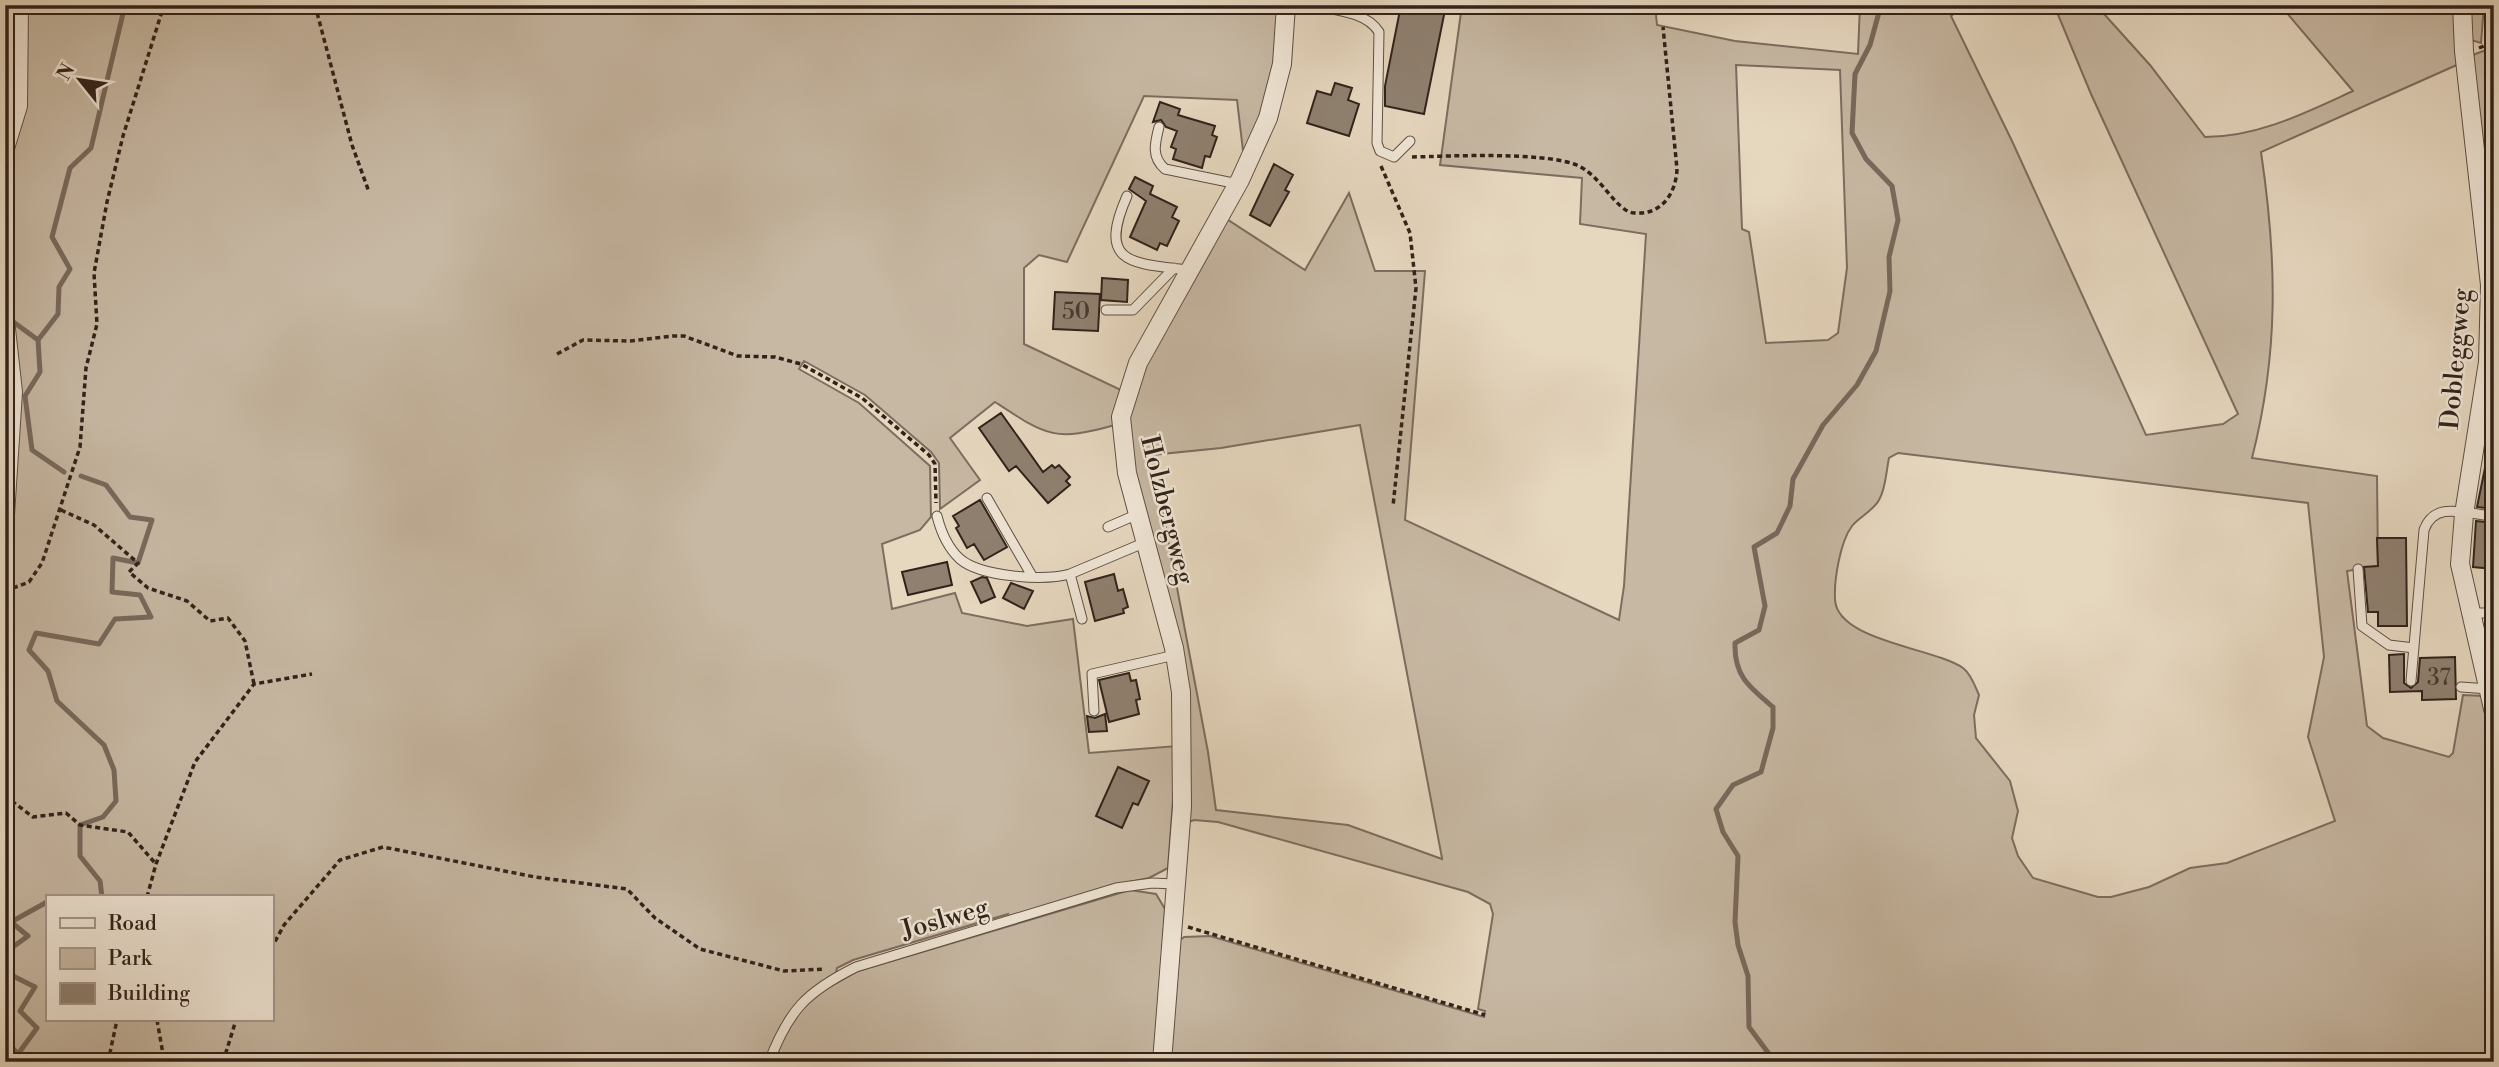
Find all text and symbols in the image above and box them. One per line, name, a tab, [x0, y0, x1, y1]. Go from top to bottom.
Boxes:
north arrow	[46, 46, 116, 116]
text: N	[52, 59, 80, 85]
street label: Dobleggweg	[2434, 286, 2478, 431]
house number: 50	[1062, 298, 1090, 326]
street label: Holzbergweg	[1133, 432, 1201, 588]
house number: 37	[2427, 664, 2451, 692]
street label: Joslweg	[897, 891, 993, 947]
legend	[46, 895, 273, 1021]
text: Road	[108, 911, 157, 937]
text: Park	[108, 946, 153, 972]
text: Building	[107, 981, 190, 1007]

